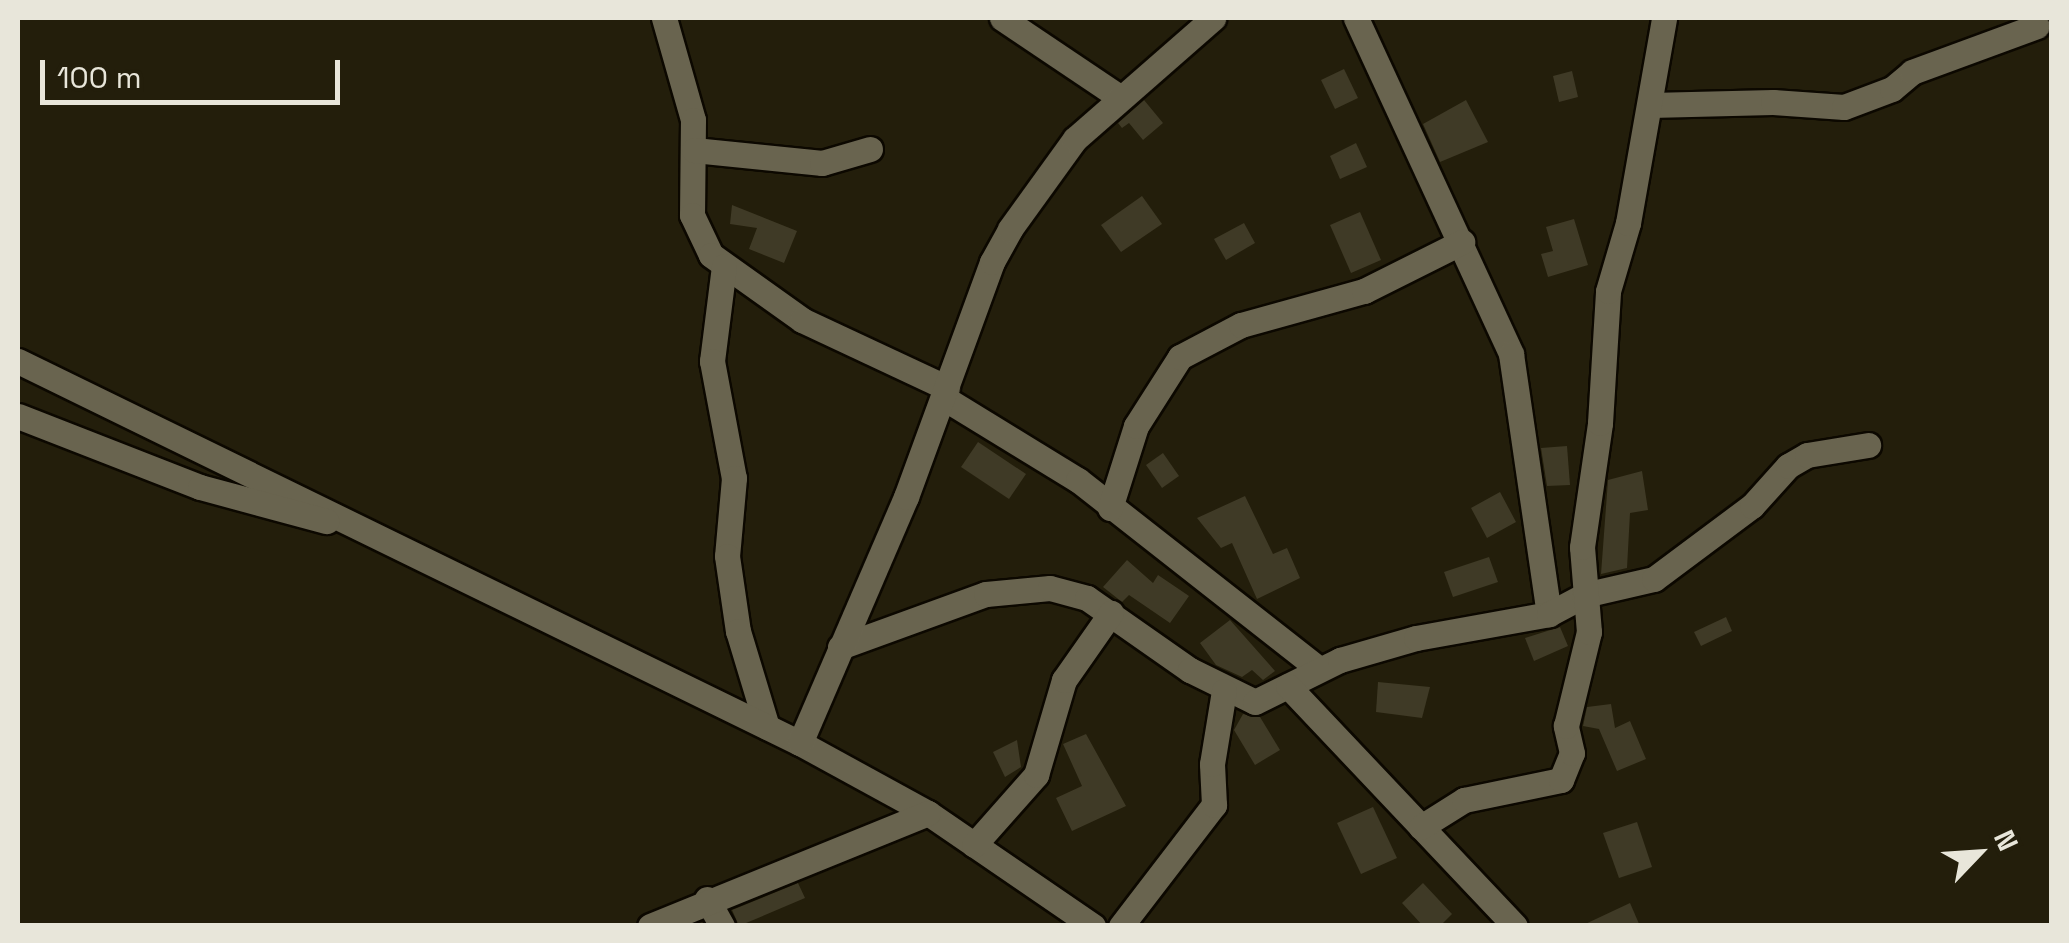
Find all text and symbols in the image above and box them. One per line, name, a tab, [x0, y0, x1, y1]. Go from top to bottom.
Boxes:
scale bar	[45, 40, 345, 102]
text: 100 m	[57, 58, 142, 97]
north arrow	[1929, 803, 2029, 903]
text: N	[1986, 824, 2026, 856]

